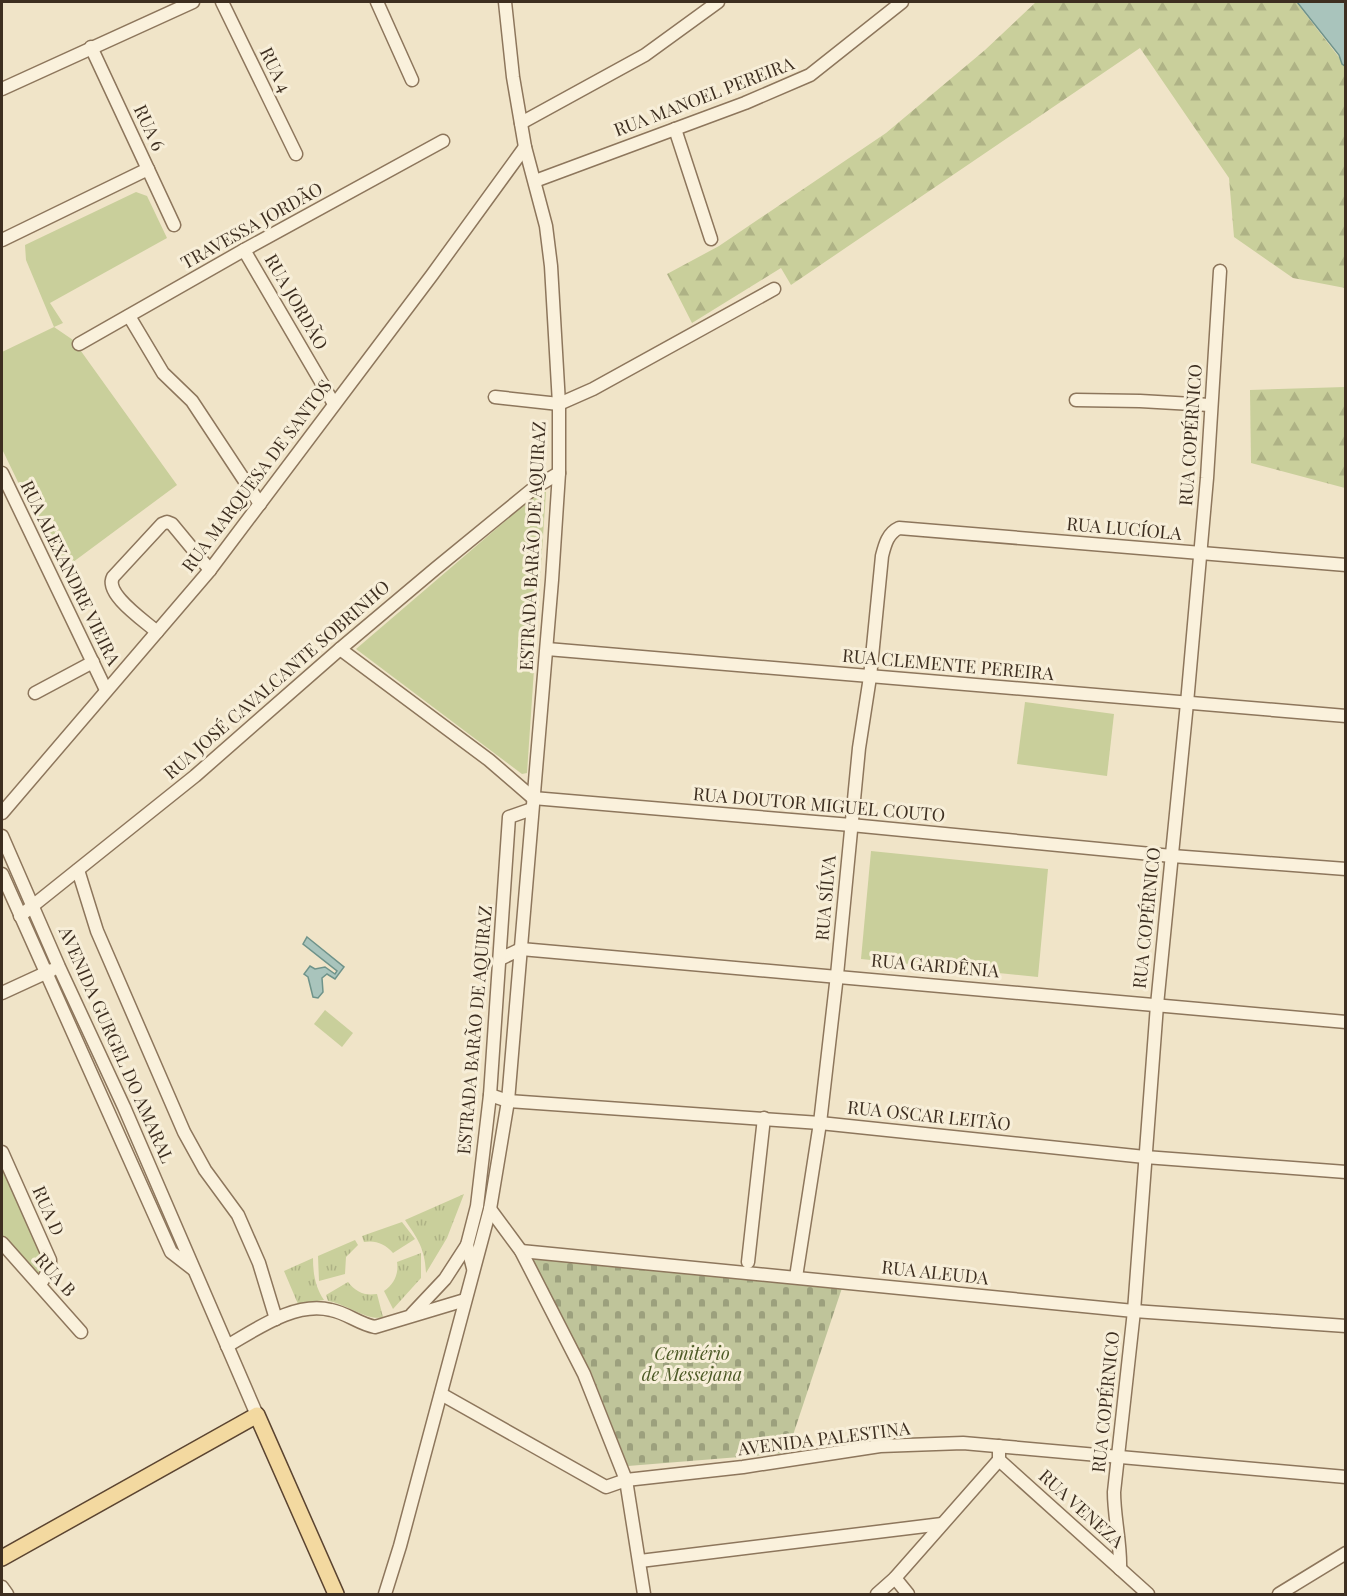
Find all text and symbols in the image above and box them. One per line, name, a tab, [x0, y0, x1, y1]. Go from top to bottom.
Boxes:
street label: RUA 4	[255, 43, 297, 96]
street label: RUA MANOEL PEREIRA	[610, 50, 798, 141]
street label: RUA 6	[129, 101, 171, 155]
street label: TRAVESSA JORDÃO	[176, 176, 327, 274]
street label: RUA JORDÃO	[260, 249, 334, 354]
street label: RUA COPÉRNICO	[1173, 363, 1207, 507]
street label: RUA MARQUESA DE SANTOS	[176, 374, 337, 577]
street label: ESTRADA BARÃO DE AQUIRAZ	[513, 421, 551, 671]
street label: RUA ALEXANDRE VIEIRA	[16, 476, 126, 670]
street label: RUA LUCÍOLA	[1066, 511, 1183, 545]
street label: RUA JOSÉ CAVALCANTE SOBRINHO	[158, 574, 394, 784]
street label: RUA CLEMENTE PEREIRA	[841, 643, 1056, 685]
street label: RUA DOUTOR MIGUEL COUTO	[692, 781, 946, 827]
street label: RUA COPÉRNICO	[1127, 846, 1165, 990]
street label: RUA SÍLVA	[809, 854, 841, 942]
street label: ESTRADA BARÃO DE AQUIRAZ	[451, 904, 497, 1155]
street label: AVENIDA GURGEL DO AMARAL	[53, 922, 180, 1167]
street label: RUA GARDÊNIA	[870, 947, 1001, 983]
street label: RUA OSCAR LEITÃO	[846, 1095, 1012, 1136]
street label: RUA D	[27, 1182, 70, 1239]
street label: RUA B	[30, 1248, 82, 1301]
street label: RUA ALEUDA	[880, 1254, 990, 1290]
street label: RUA COPÉRNICO	[1086, 1330, 1124, 1474]
park label: Cemitério de Messejana	[642, 1341, 742, 1386]
street label: AVENIDA PALESTINA	[735, 1415, 912, 1461]
street label: RUA VENEZA	[1034, 1464, 1130, 1553]

